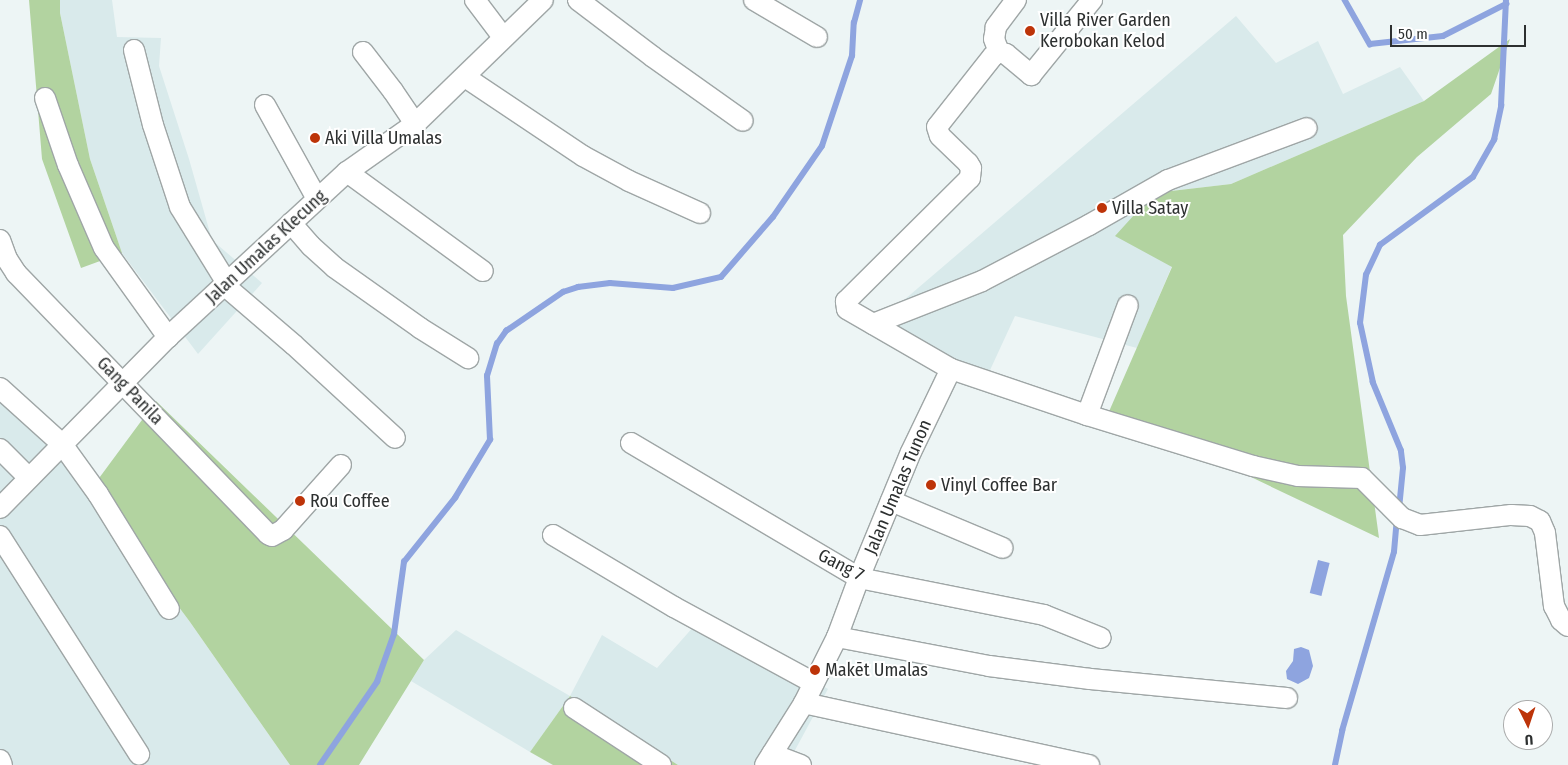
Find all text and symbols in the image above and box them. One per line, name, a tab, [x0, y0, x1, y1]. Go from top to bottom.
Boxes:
place label: Villa River Garden Kerobokan Kelod	[1040, 10, 1171, 52]
scale bar	[1393, 15, 1529, 47]
marker: Villa River Garden Kerobokan Kelod	[1024, 25, 1036, 37]
text: 50 m	[1398, 25, 1428, 43]
place label: Aki Villa Umalas	[325, 127, 442, 149]
marker: Aki Villa Umalas	[309, 132, 321, 144]
street label: Jalan Umalas Klecung	[201, 186, 331, 308]
place label: Villa Satay	[1112, 197, 1188, 219]
marker: Villa Satay	[1096, 202, 1108, 214]
street label: Gang Panila	[92, 353, 168, 429]
street label: Jalan Umalas Tunon	[860, 416, 936, 558]
place label: Vinyl Coffee Bar	[941, 474, 1057, 496]
marker: Vinyl Coffee Bar	[925, 479, 937, 491]
place label: Rou Coffee	[310, 490, 390, 512]
marker: Rou Coffee	[294, 495, 306, 507]
street label: Gang 7	[814, 544, 868, 586]
place label: Makēt Umalas	[825, 659, 928, 681]
marker: Makēt Umalas	[809, 664, 821, 676]
north arrow	[1503, 700, 1553, 750]
text: U	[1524, 731, 1534, 748]

